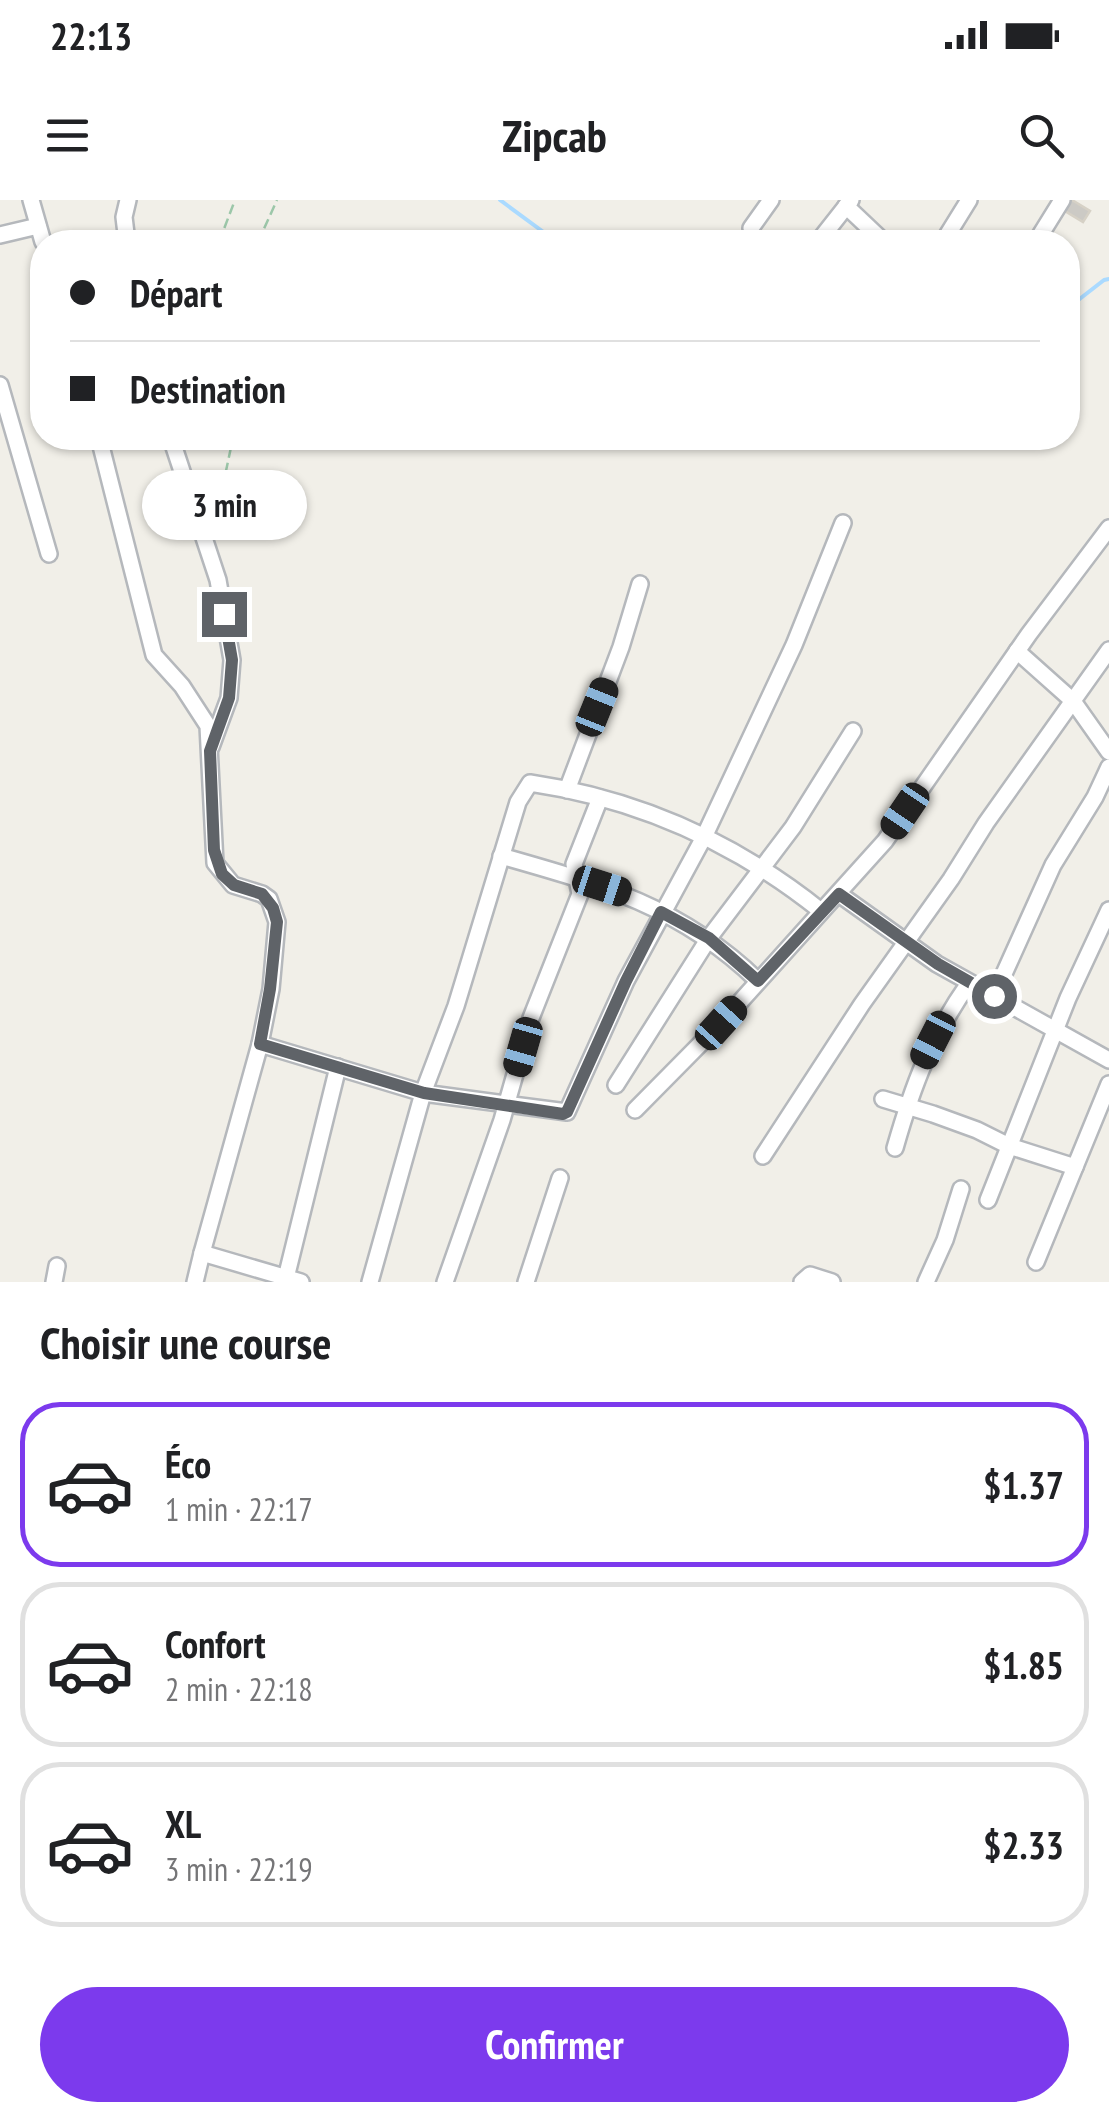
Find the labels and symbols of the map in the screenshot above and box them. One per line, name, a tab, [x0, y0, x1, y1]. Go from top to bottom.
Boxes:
callout: 3 min	[142, 469, 306, 539]
route end	[202, 592, 247, 637]
car	[572, 674, 622, 740]
car	[876, 778, 934, 844]
car	[569, 862, 635, 910]
route start	[972, 974, 1017, 1019]
car	[690, 991, 752, 1055]
car	[906, 1006, 960, 1074]
car	[500, 1014, 546, 1080]

